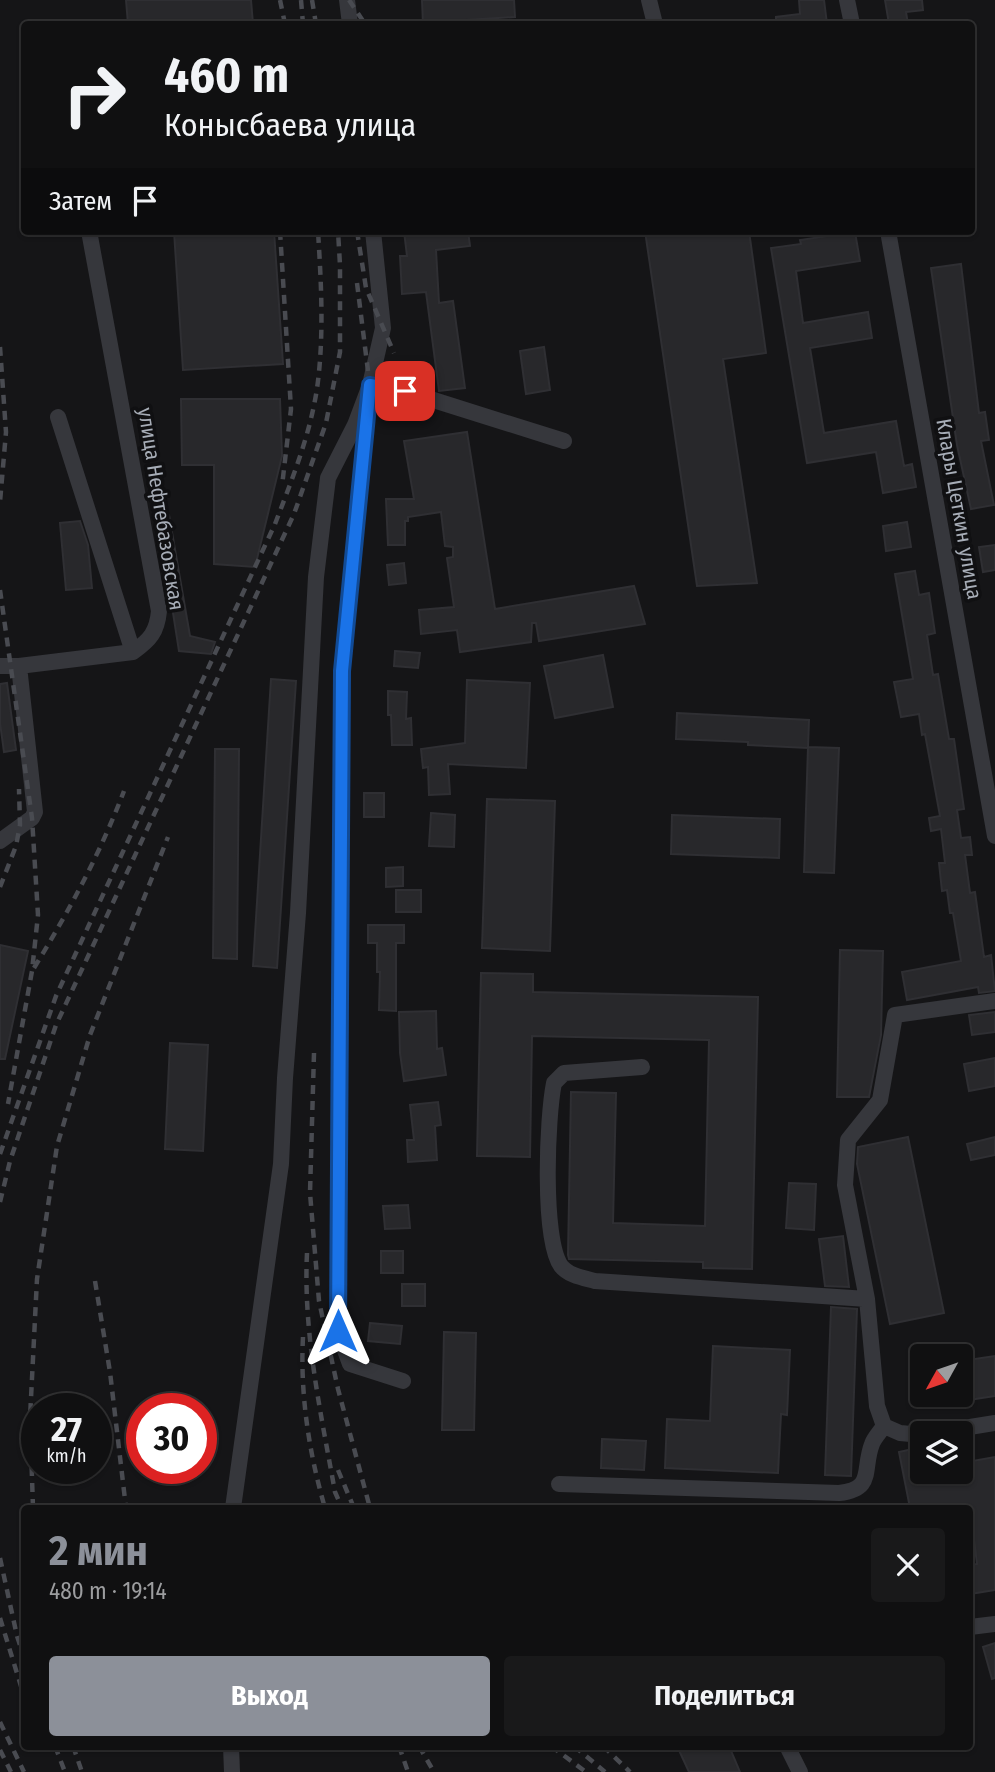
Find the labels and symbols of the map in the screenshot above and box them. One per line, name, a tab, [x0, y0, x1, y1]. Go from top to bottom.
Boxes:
pin	[375, 361, 435, 421]
street label: улица Нефтебазовская	[132, 406, 190, 612]
street label: Клары Цеткин улица	[930, 416, 988, 602]
position arrow	[301, 1294, 375, 1368]
north arrow	[910, 1344, 973, 1407]
speed limit sign: 30	[126, 1393, 217, 1484]

